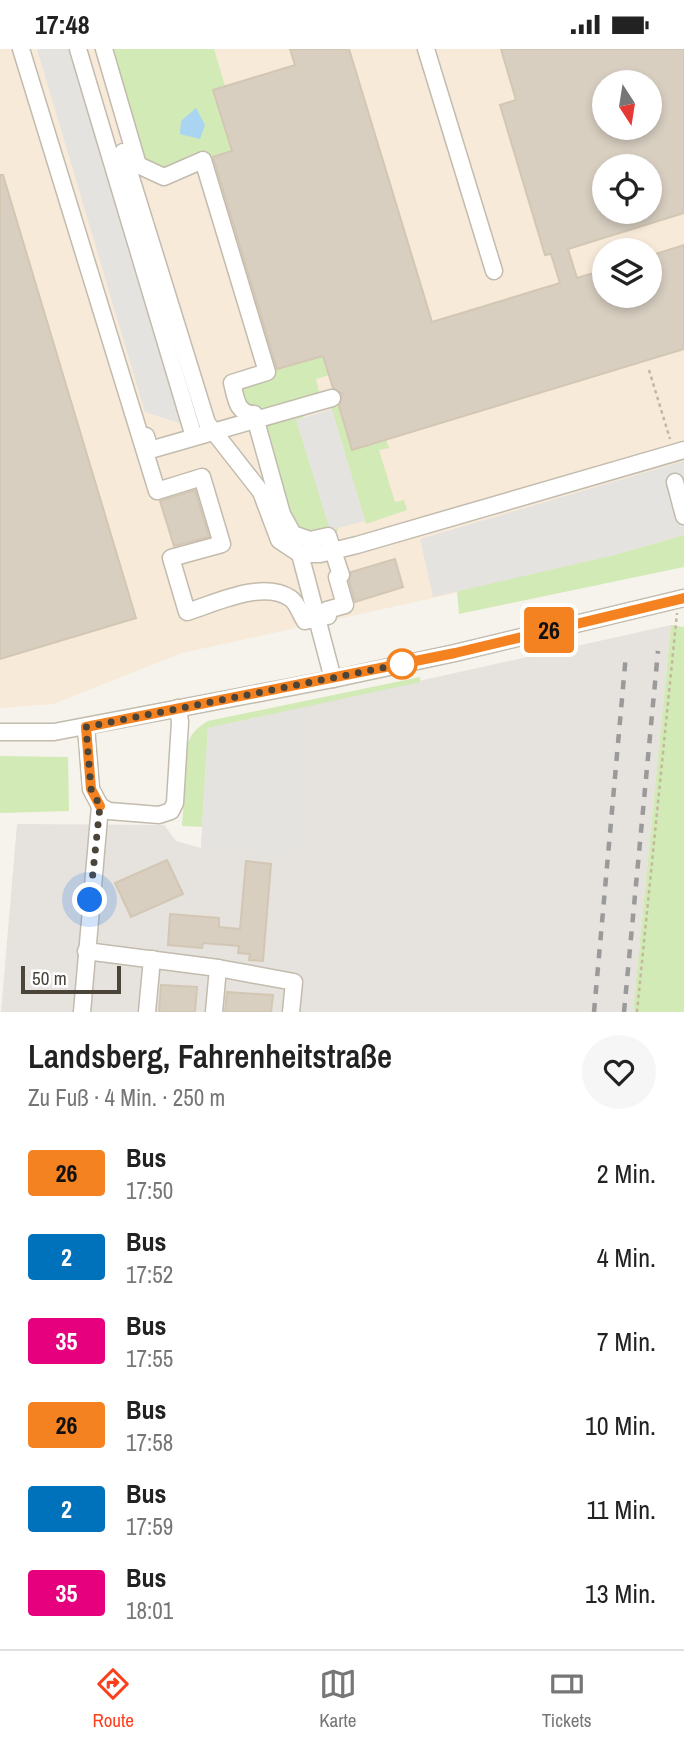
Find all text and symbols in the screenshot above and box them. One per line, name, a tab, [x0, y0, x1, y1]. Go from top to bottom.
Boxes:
text: 17:48	[35, 7, 90, 42]
north arrow	[592, 70, 662, 140]
map controls	[592, 70, 662, 308]
button: locate	[592, 154, 662, 224]
button: layers	[592, 238, 662, 308]
line badge: 26	[518, 607, 580, 653]
text: 26	[538, 614, 560, 646]
unlabelled marker	[387, 649, 417, 679]
your location	[72, 882, 107, 917]
scale bar	[21, 963, 121, 995]
text: 50 m	[32, 965, 67, 991]
text: Landsberg, Fahrenheitstraße	[28, 1034, 392, 1078]
button: heart	[582, 1035, 656, 1109]
text: Zu Fuß · 4 Min. · 250 m	[28, 1082, 225, 1113]
text: Bus	[126, 1140, 166, 1175]
text: 2 Min.	[597, 1156, 656, 1191]
text: 26	[56, 1157, 77, 1189]
text: 17:50	[126, 1175, 173, 1206]
text: Bus	[126, 1224, 166, 1259]
text: 4 Min.	[597, 1240, 656, 1275]
text: 2	[61, 1241, 72, 1273]
text: 17:52	[126, 1259, 173, 1290]
text: Bus	[126, 1308, 166, 1343]
text: 7 Min.	[597, 1324, 656, 1359]
text: 35	[56, 1325, 77, 1357]
text: 17:55	[126, 1343, 173, 1374]
text: Bus	[126, 1392, 166, 1427]
text: 10 Min.	[585, 1408, 656, 1443]
text: 26	[56, 1409, 77, 1441]
text: 17:58	[126, 1427, 173, 1458]
text: Bus	[126, 1476, 166, 1511]
text: 11 Min.	[586, 1492, 656, 1527]
text: 2	[61, 1493, 72, 1525]
text: 17:59	[126, 1511, 173, 1542]
text: Bus	[126, 1560, 166, 1595]
text: 13 Min.	[585, 1576, 656, 1611]
text: 35	[56, 1577, 77, 1609]
text: 18:01	[126, 1595, 173, 1626]
tab: Route	[92, 1665, 134, 1733]
tab: Karte	[319, 1665, 357, 1733]
tab: Tickets	[542, 1665, 592, 1733]

